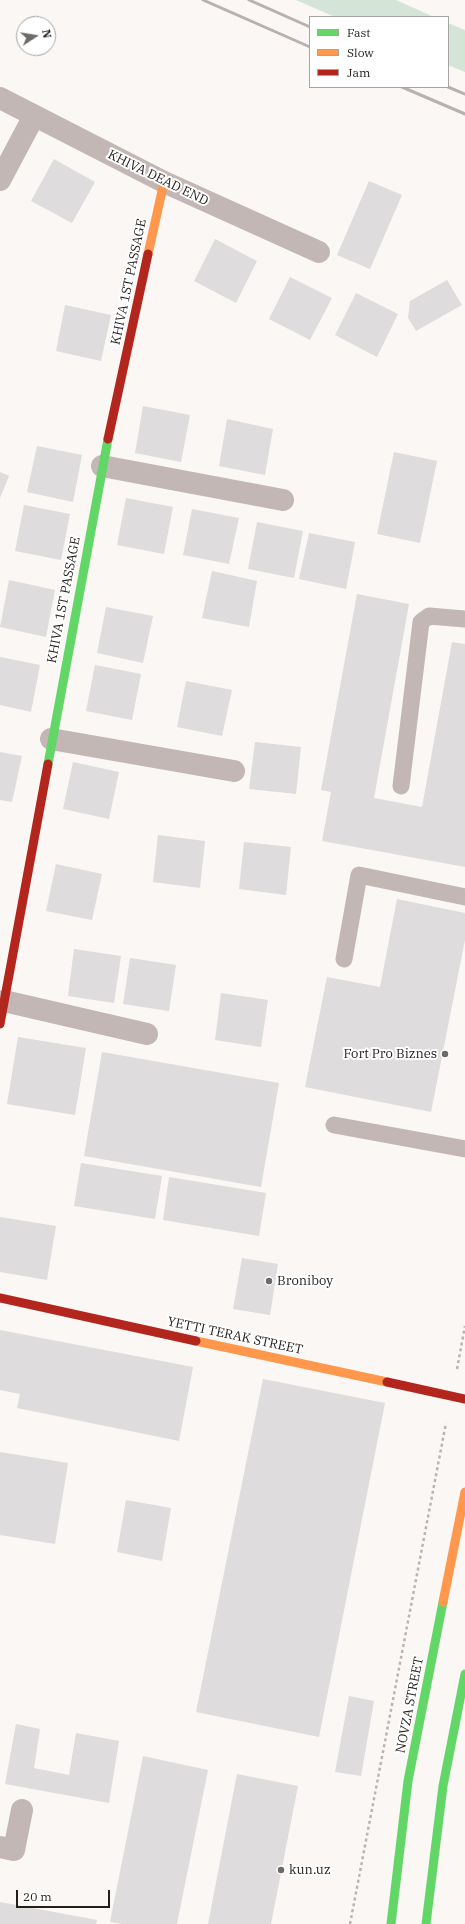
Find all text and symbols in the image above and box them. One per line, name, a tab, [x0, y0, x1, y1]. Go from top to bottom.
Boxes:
north arrow	[16, 16, 56, 56]
legend	[309, 16, 449, 88]
text: Fast	[347, 25, 371, 40]
text: N	[39, 28, 55, 39]
text: Slow	[347, 45, 374, 60]
text: Jam	[347, 65, 370, 80]
street label: KHIVA DEAD END	[105, 147, 211, 209]
street label: KHIVA 1ST PASSAGE	[108, 218, 150, 346]
street label: KHIVA 1ST PASSAGE	[44, 535, 84, 665]
place label: Fort Pro Biznes	[343, 1046, 437, 1062]
marker: Fort Pro Biznes	[440, 1049, 450, 1059]
place label: Broniboy	[277, 1273, 333, 1289]
marker: Broniboy	[264, 1276, 274, 1286]
street label: YETTI TERAK STREET	[166, 1314, 304, 1358]
street label: NOVZA STREET	[393, 1656, 427, 1754]
place label: kun.uz	[289, 1862, 330, 1878]
marker: kun.uz	[276, 1865, 286, 1875]
scale bar	[18, 1882, 112, 1908]
text: 20 m	[23, 1889, 52, 1904]

